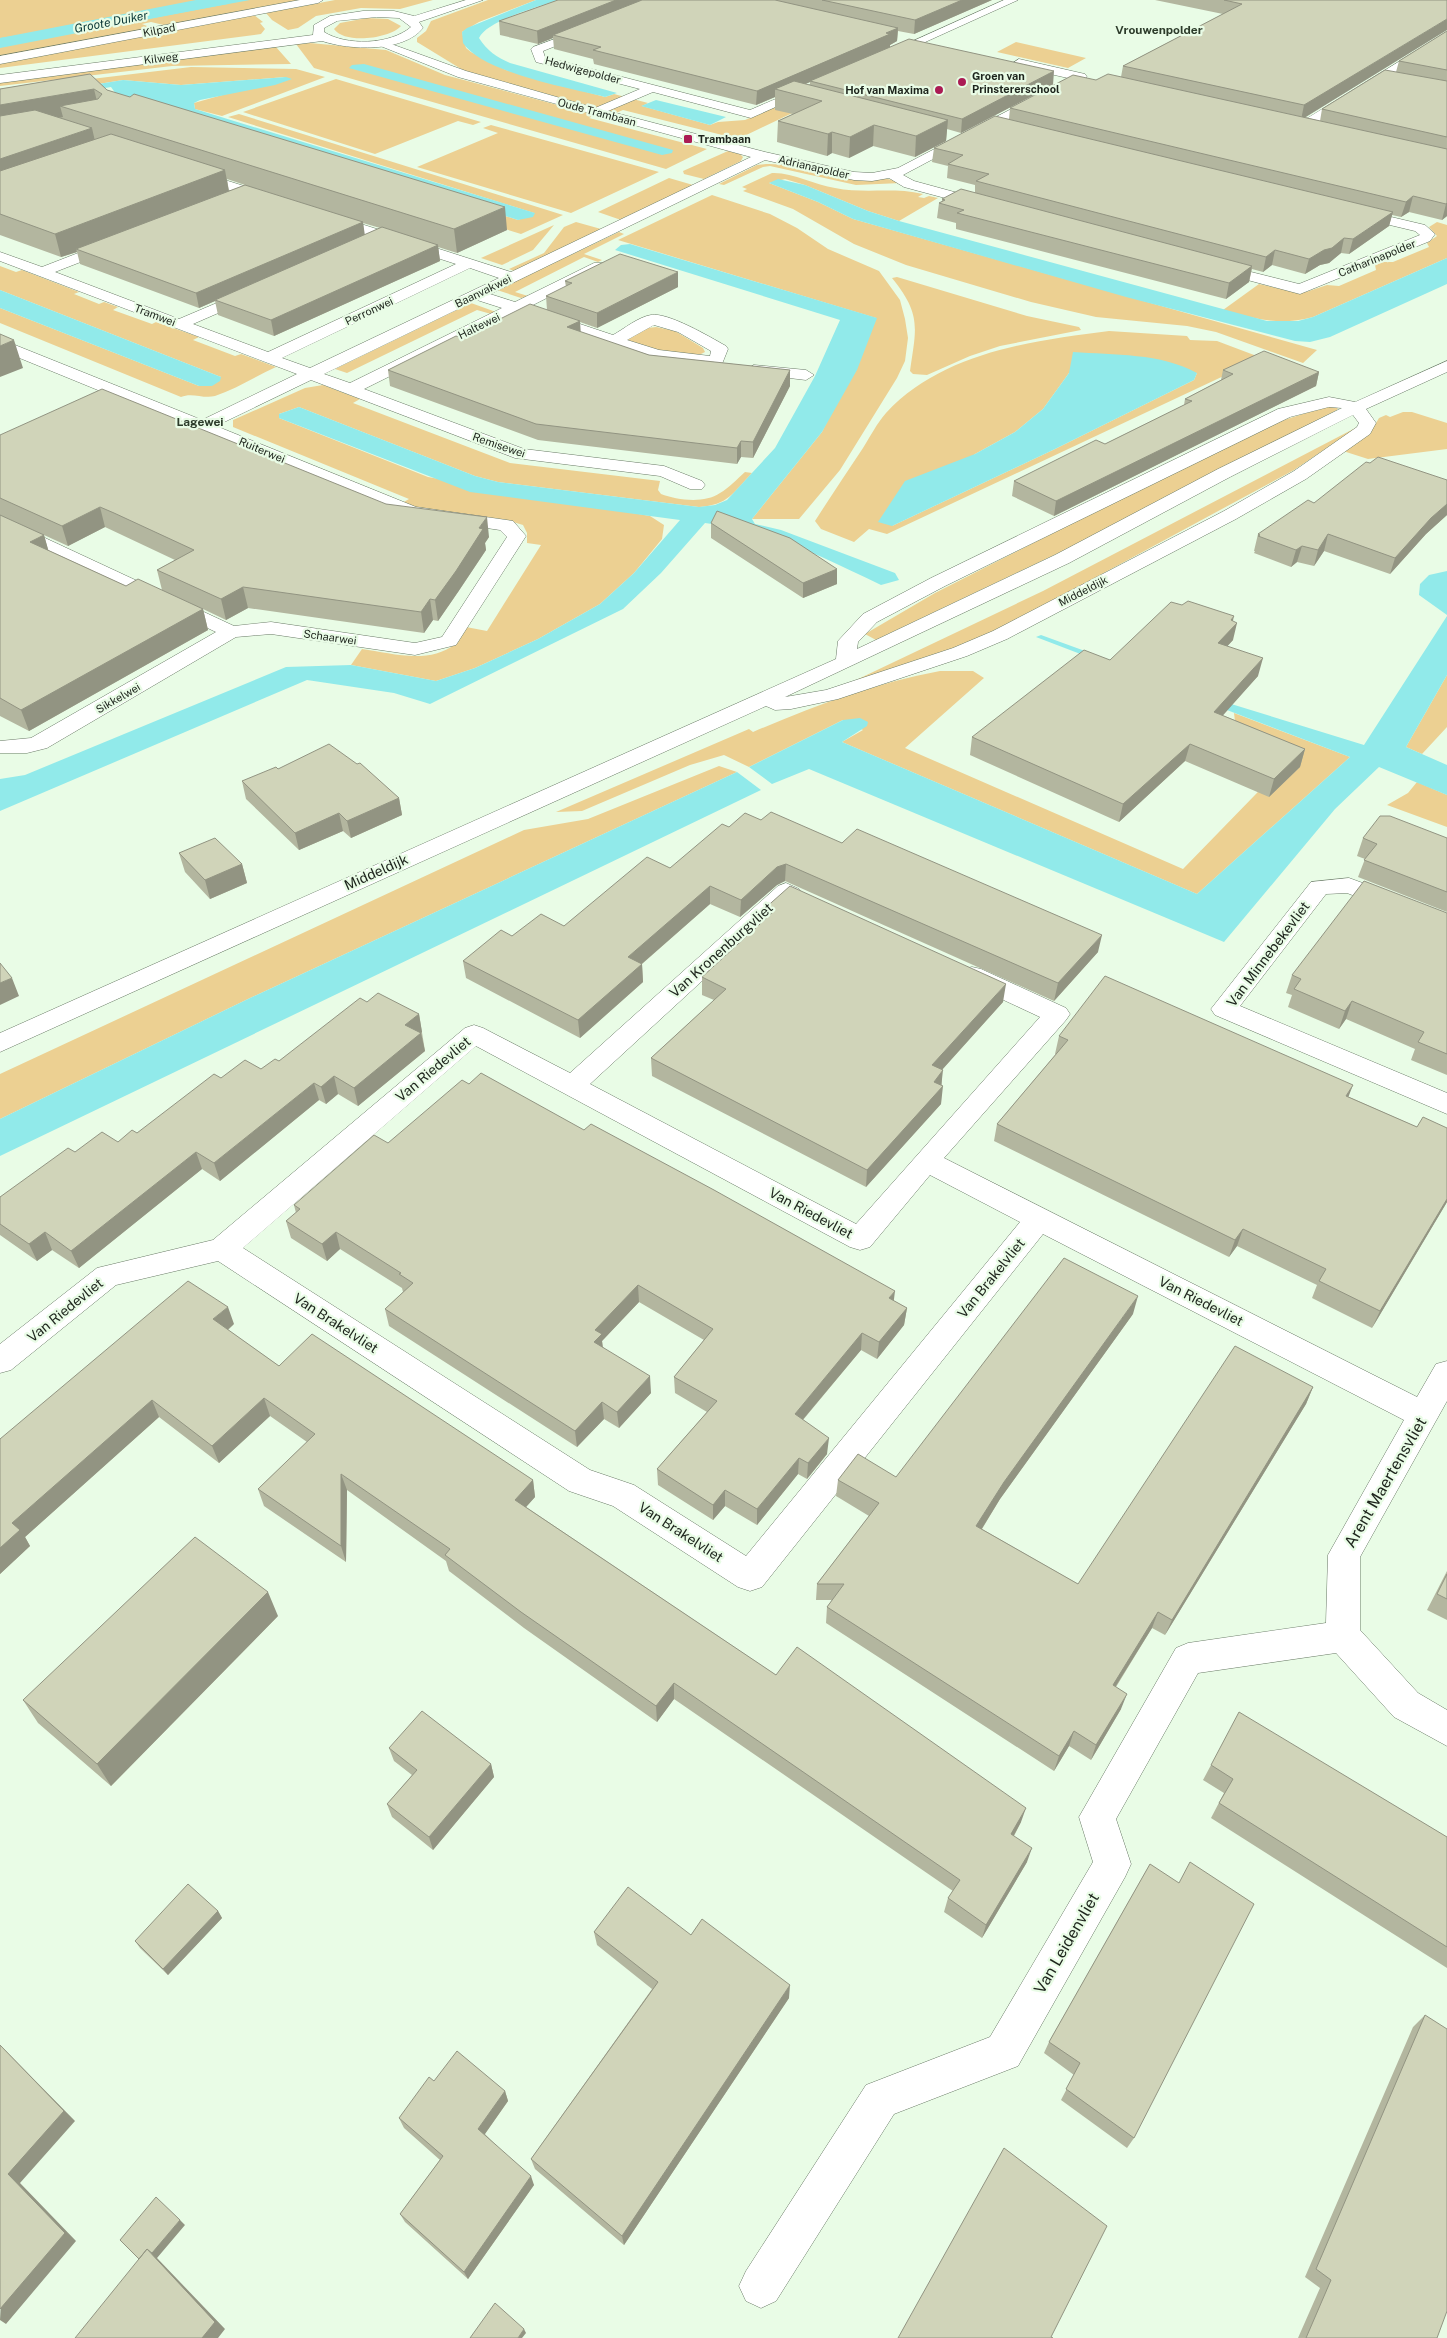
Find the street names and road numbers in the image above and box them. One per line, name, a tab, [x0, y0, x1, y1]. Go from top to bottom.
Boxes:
street label: Kilpad	[142, 21, 176, 39]
street label: Kilweg	[143, 50, 179, 66]
street label: Hedwigepolder	[544, 54, 622, 86]
street label: Oude Trambaan	[556, 96, 638, 128]
street label: Adrianapolder	[777, 153, 851, 181]
street label: Catharinapolder	[1337, 237, 1417, 279]
street label: Baanvakwei	[453, 272, 513, 310]
street label: Perronwei	[343, 295, 395, 327]
street label: Tramwei	[133, 302, 177, 328]
street label: Haltewei	[456, 311, 502, 341]
street label: Remisewei	[471, 430, 527, 460]
street label: Ruiterwei	[237, 435, 287, 465]
street label: Middeldijk	[1056, 574, 1110, 608]
street label: Schaarwei	[303, 627, 357, 647]
street label: Sikkelwei	[94, 681, 142, 715]
street label: Middeldijk	[342, 851, 410, 893]
street label: Van Minnebekevliet	[1223, 898, 1313, 1010]
street label: Van Kronenburgvliet	[666, 899, 776, 1001]
street label: Van Riedevliet	[392, 1033, 474, 1105]
street label: Van Riedevliet	[766, 1184, 856, 1242]
street label: Van Brakelvliet	[954, 1235, 1028, 1321]
street label: Van Riedevliet	[1156, 1273, 1246, 1329]
street label: Van Riedevliet	[24, 1275, 106, 1345]
street label: Van Brakelvliet	[291, 1290, 381, 1356]
street label: Arent Maertensvliet	[1340, 1414, 1431, 1551]
street label: Van Brakelvliet	[636, 1499, 726, 1565]
street label: Van Leidenvliet	[1030, 1889, 1103, 1997]

